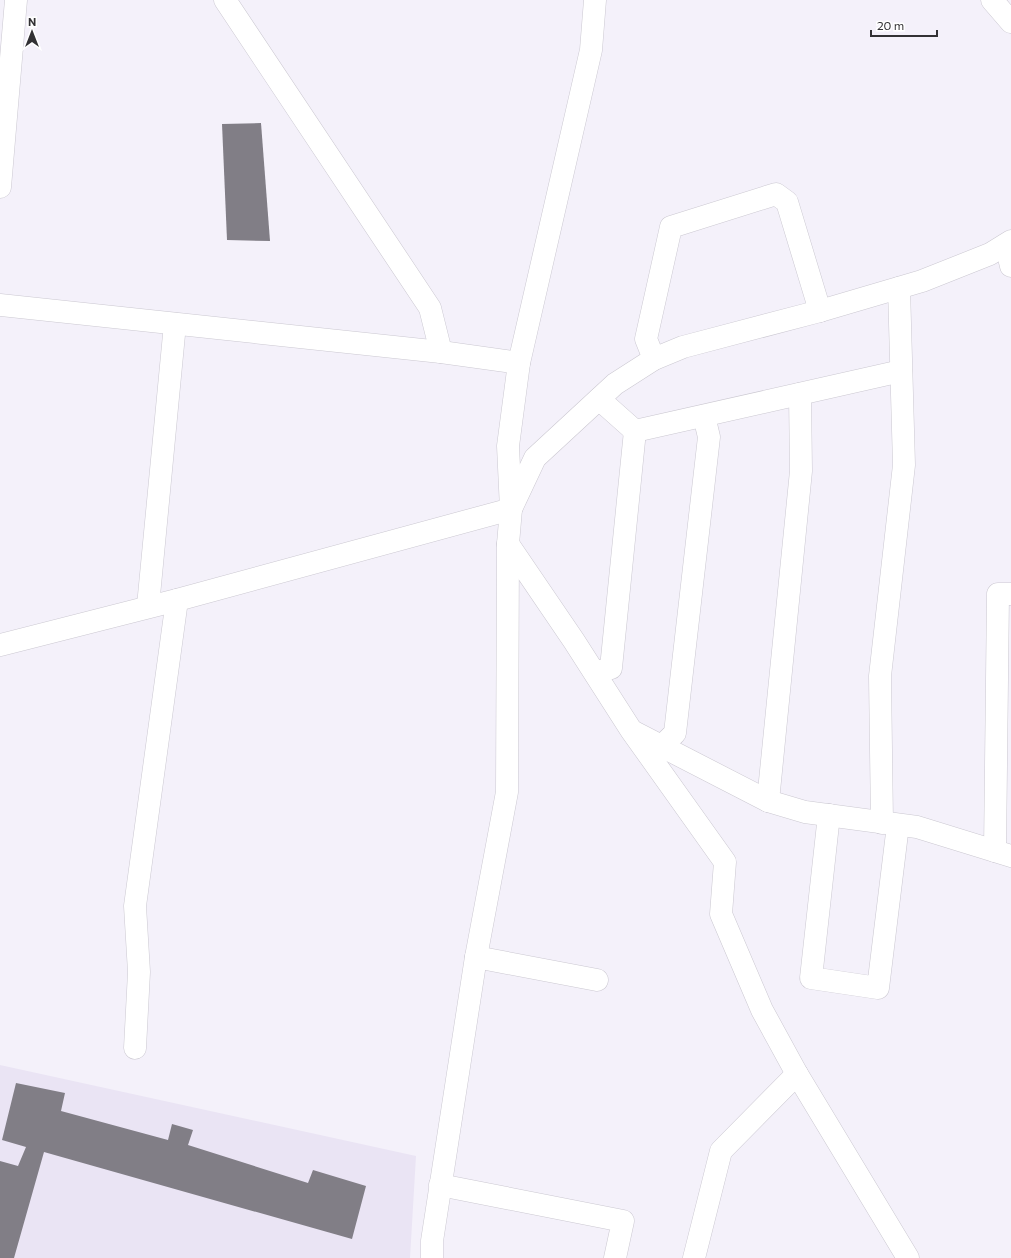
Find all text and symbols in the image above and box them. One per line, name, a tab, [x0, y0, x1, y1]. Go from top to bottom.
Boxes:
north arrow	[12, 12, 52, 52]
scale bar	[871, 12, 937, 38]
text: N	[28, 15, 36, 28]
text: 20 m	[877, 18, 904, 32]

